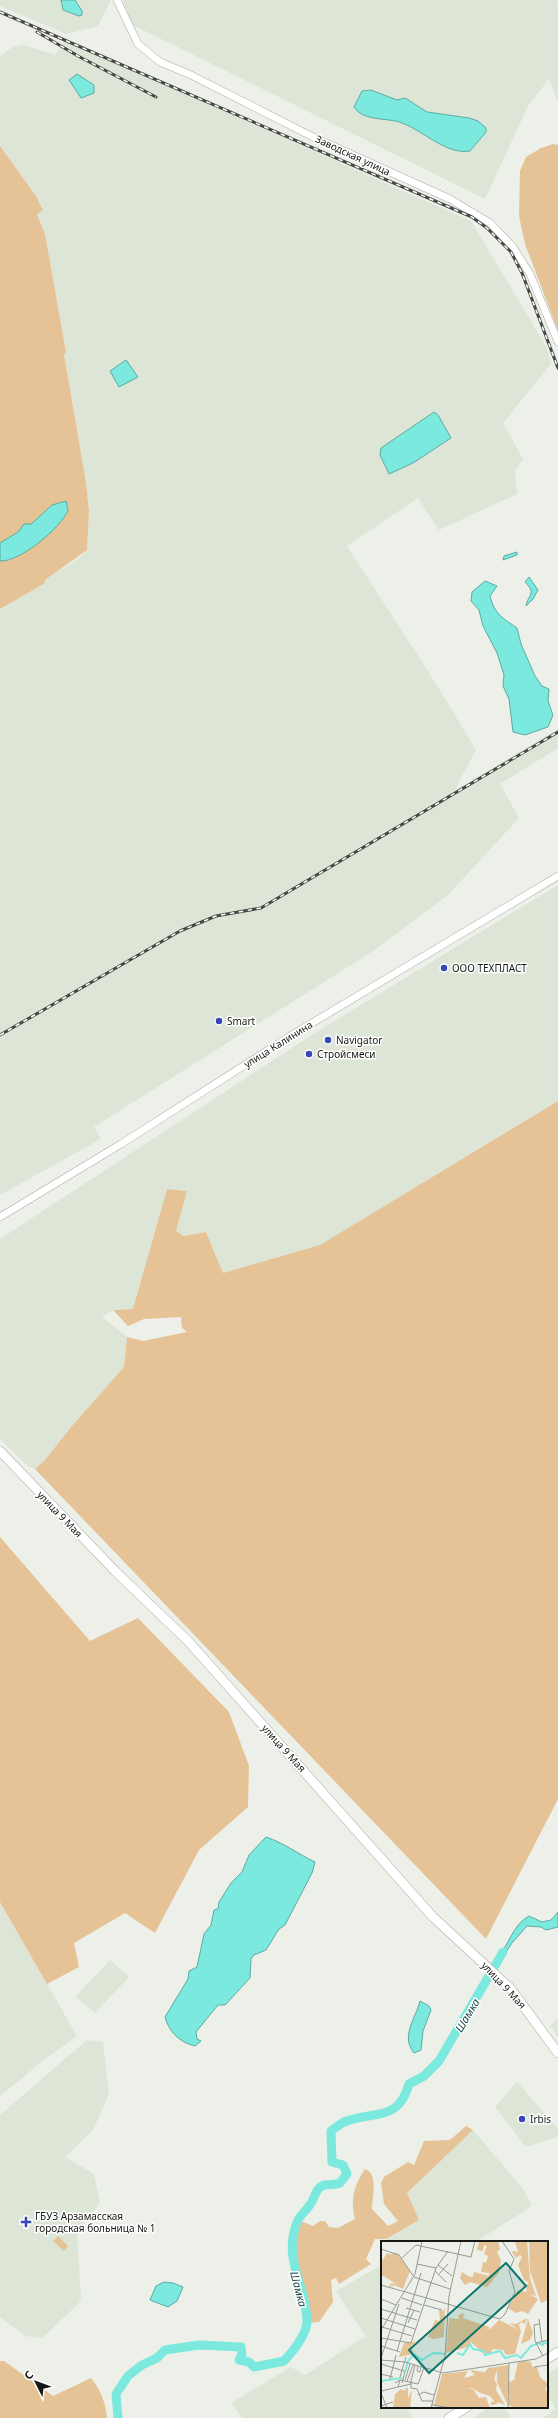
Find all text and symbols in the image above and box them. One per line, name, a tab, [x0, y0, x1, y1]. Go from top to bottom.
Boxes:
street label: Заводская улица	[313, 131, 393, 179]
place label: ООО ТЕХПЛАСТ	[452, 961, 527, 975]
marker: ООО ТЕХПЛАСТ	[439, 963, 449, 973]
place label: Smart	[227, 1014, 256, 1028]
marker: Smart	[214, 1016, 224, 1026]
street label: улица Калинина	[241, 1017, 315, 1071]
place label: Navigator	[336, 1033, 382, 1047]
marker: Navigator	[323, 1035, 333, 1045]
place label: Стройсмеси	[317, 1047, 376, 1061]
marker: Стройсмеси	[304, 1049, 314, 1059]
street label: улица 9 Мая	[34, 1488, 86, 1540]
street label: улица 9 Мая	[259, 1721, 309, 1775]
street label: улица 9 Мая	[479, 1958, 529, 2012]
water label: Шамка	[451, 1996, 483, 2034]
place label: Irbis	[530, 2112, 551, 2126]
marker: Irbis	[517, 2114, 527, 2124]
place label: ГБУЗ Арзамасская городская больница № 1	[35, 2209, 156, 2235]
marker: ГБУЗ Арзамасская городская больница № 1	[20, 2216, 32, 2228]
inset map	[381, 2241, 548, 2408]
water label: Шамка	[287, 2269, 311, 2309]
north arrow	[16, 2362, 56, 2402]
text: С	[20, 2367, 36, 2383]

